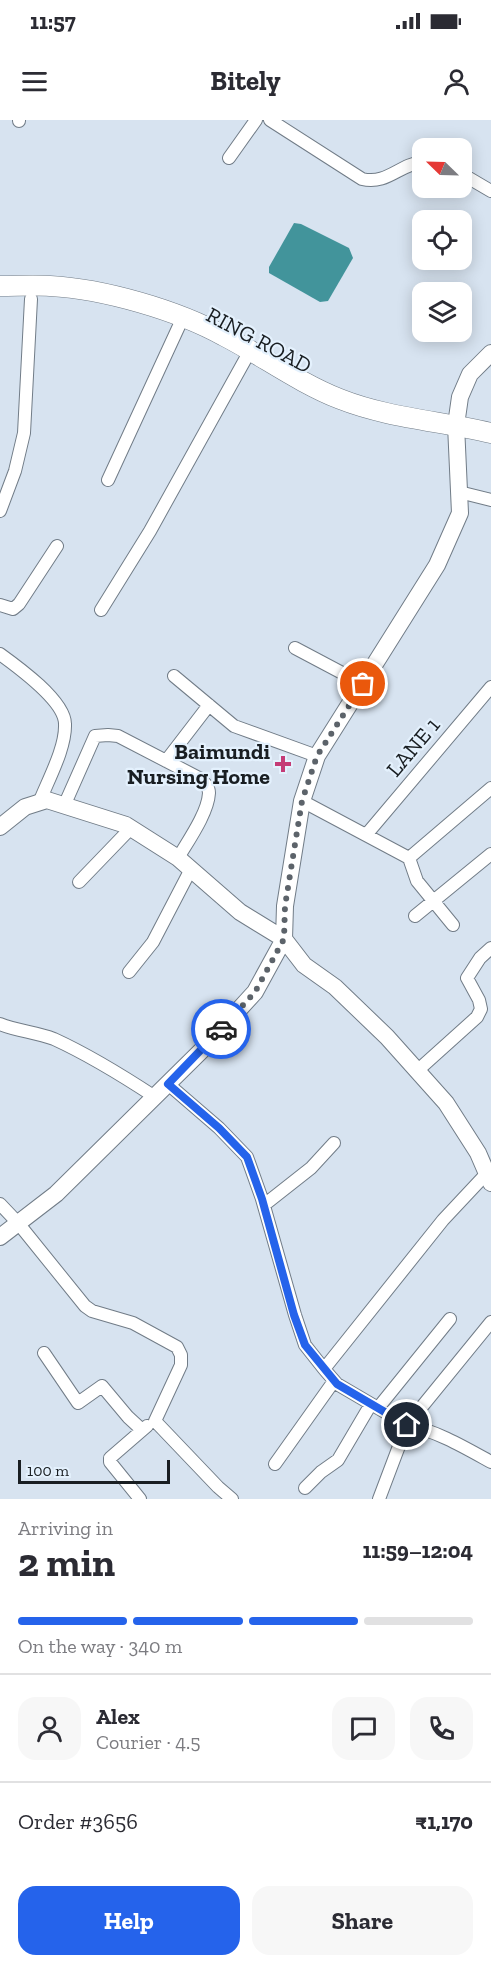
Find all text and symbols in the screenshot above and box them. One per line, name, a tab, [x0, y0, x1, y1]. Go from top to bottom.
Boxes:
text: 11:57	[30, 8, 76, 35]
icon: menu	[18, 65, 51, 98]
text: Bitely	[210, 65, 281, 97]
icon: person	[440, 65, 473, 98]
north arrow	[412, 138, 472, 198]
map controls	[412, 138, 472, 342]
button: locate	[412, 210, 472, 270]
button: layers	[412, 282, 472, 342]
street label: RING ROAD	[202, 301, 316, 379]
pin	[337, 658, 388, 709]
icon: bag	[346, 667, 379, 700]
street label: LANE 1	[381, 712, 446, 782]
place label: Baimundi Nursing Home	[127, 738, 270, 790]
marker: Baimundi Nursing Home	[274, 755, 292, 773]
courier	[191, 999, 251, 1059]
icon: car	[205, 1013, 238, 1046]
pin	[381, 1399, 432, 1450]
icon: home	[390, 1408, 423, 1441]
scale bar	[18, 1457, 170, 1484]
text: 100 m	[27, 1461, 69, 1480]
text: Arriving in	[18, 1516, 113, 1540]
text: 11:59–12:04	[362, 1537, 473, 1564]
text: 2 min	[18, 1539, 115, 1586]
text: On the way · 340 m	[18, 1634, 182, 1658]
button: person	[18, 1697, 81, 1760]
button: chat	[332, 1697, 395, 1760]
button: phone	[410, 1697, 473, 1760]
text: Alex	[96, 1703, 140, 1730]
text: Courier · 4.5	[96, 1730, 201, 1754]
text: Order #3656	[18, 1808, 138, 1835]
text: ₹1,170	[415, 1808, 473, 1835]
button: Help	[18, 1886, 240, 1955]
button: Share	[252, 1886, 473, 1955]

